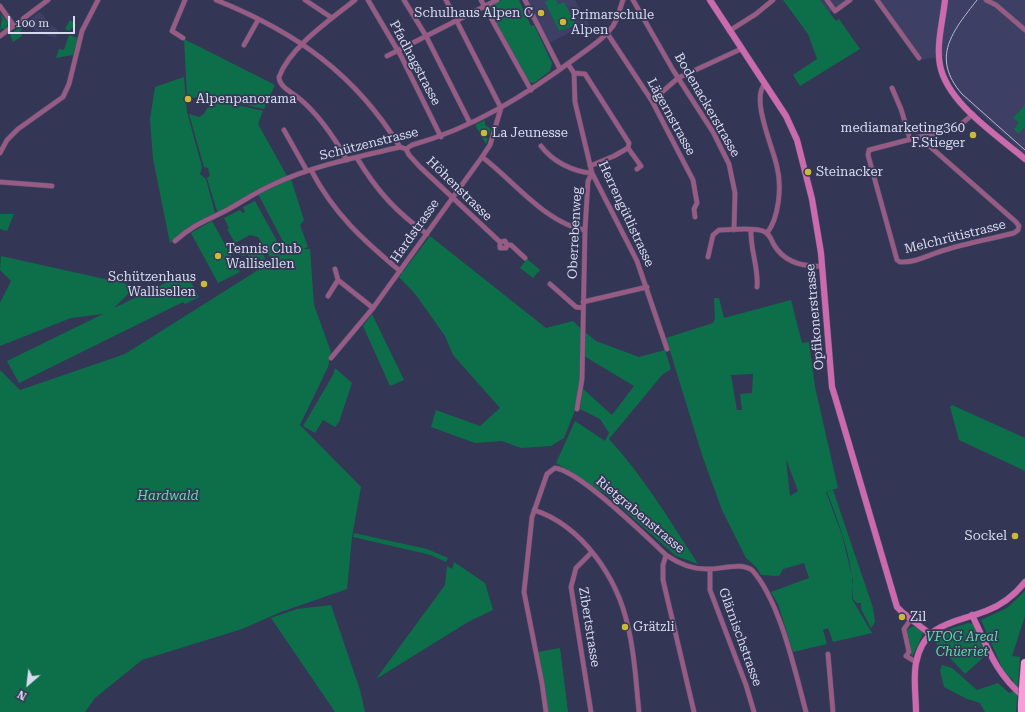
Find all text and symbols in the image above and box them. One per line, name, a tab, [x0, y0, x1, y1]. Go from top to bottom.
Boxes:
place label: Schulhaus Alpen C	[414, 5, 533, 21]
place label: Primarschule Alpen	[571, 7, 654, 38]
scale bar	[10, 8, 77, 34]
marker: Schulhaus Alpen C	[536, 8, 546, 18]
text: 100 m	[15, 16, 49, 30]
marker: Primarschule Alpen	[558, 17, 568, 27]
street label: Pfadhagstrasse	[386, 18, 444, 108]
street label: Bodenackerstrasse	[671, 50, 743, 160]
street label: Lägernstrasse	[643, 76, 699, 158]
place label: Alpenpanorama	[196, 91, 296, 107]
marker: Alpenpanorama	[183, 94, 193, 104]
place label: mediamarketing360 F.Stieger	[841, 120, 965, 151]
street label: Schützenstrasse	[318, 124, 420, 164]
place label: La Jeunesse	[492, 125, 568, 141]
marker: La Jeunesse	[479, 128, 489, 138]
marker: mediamarketing360 F.Stieger	[968, 130, 978, 140]
street label: Höhenstrasse	[423, 154, 495, 224]
street label: Herrengütlistrasse	[595, 159, 657, 269]
place label: Steinacker	[816, 164, 883, 180]
marker: Steinacker	[803, 167, 813, 177]
street label: Oberrebenweg	[565, 187, 585, 279]
street label: Hardstrasse	[387, 196, 443, 266]
street label: Melchrütistrasse	[903, 217, 1007, 257]
place label: Tennis Club Wallisellen	[226, 241, 301, 272]
marker: Tennis Club Wallisellen	[213, 251, 223, 261]
street label: Opfikonerstrasse	[803, 263, 827, 371]
place label: Schützenhaus Wallisellen	[108, 269, 196, 300]
marker: Schützenhaus Wallisellen	[199, 279, 209, 289]
street label: Rietgrabenstrasse	[592, 473, 688, 557]
park label: Hardwald	[137, 488, 199, 504]
place label: Sockel	[965, 528, 1007, 544]
marker: Sockel	[1010, 531, 1020, 541]
street label: Zibertstrasse	[575, 586, 603, 668]
street label: Glärnischstrasse	[715, 586, 765, 688]
place label: Zil	[910, 609, 926, 625]
marker: Zil	[897, 612, 907, 622]
place label: Grätzli	[633, 619, 675, 635]
marker: Grätzli	[620, 622, 630, 632]
park label: VFOG Areal Chüeriet	[926, 629, 998, 660]
north arrow	[8, 664, 48, 704]
text: N	[15, 687, 29, 703]

